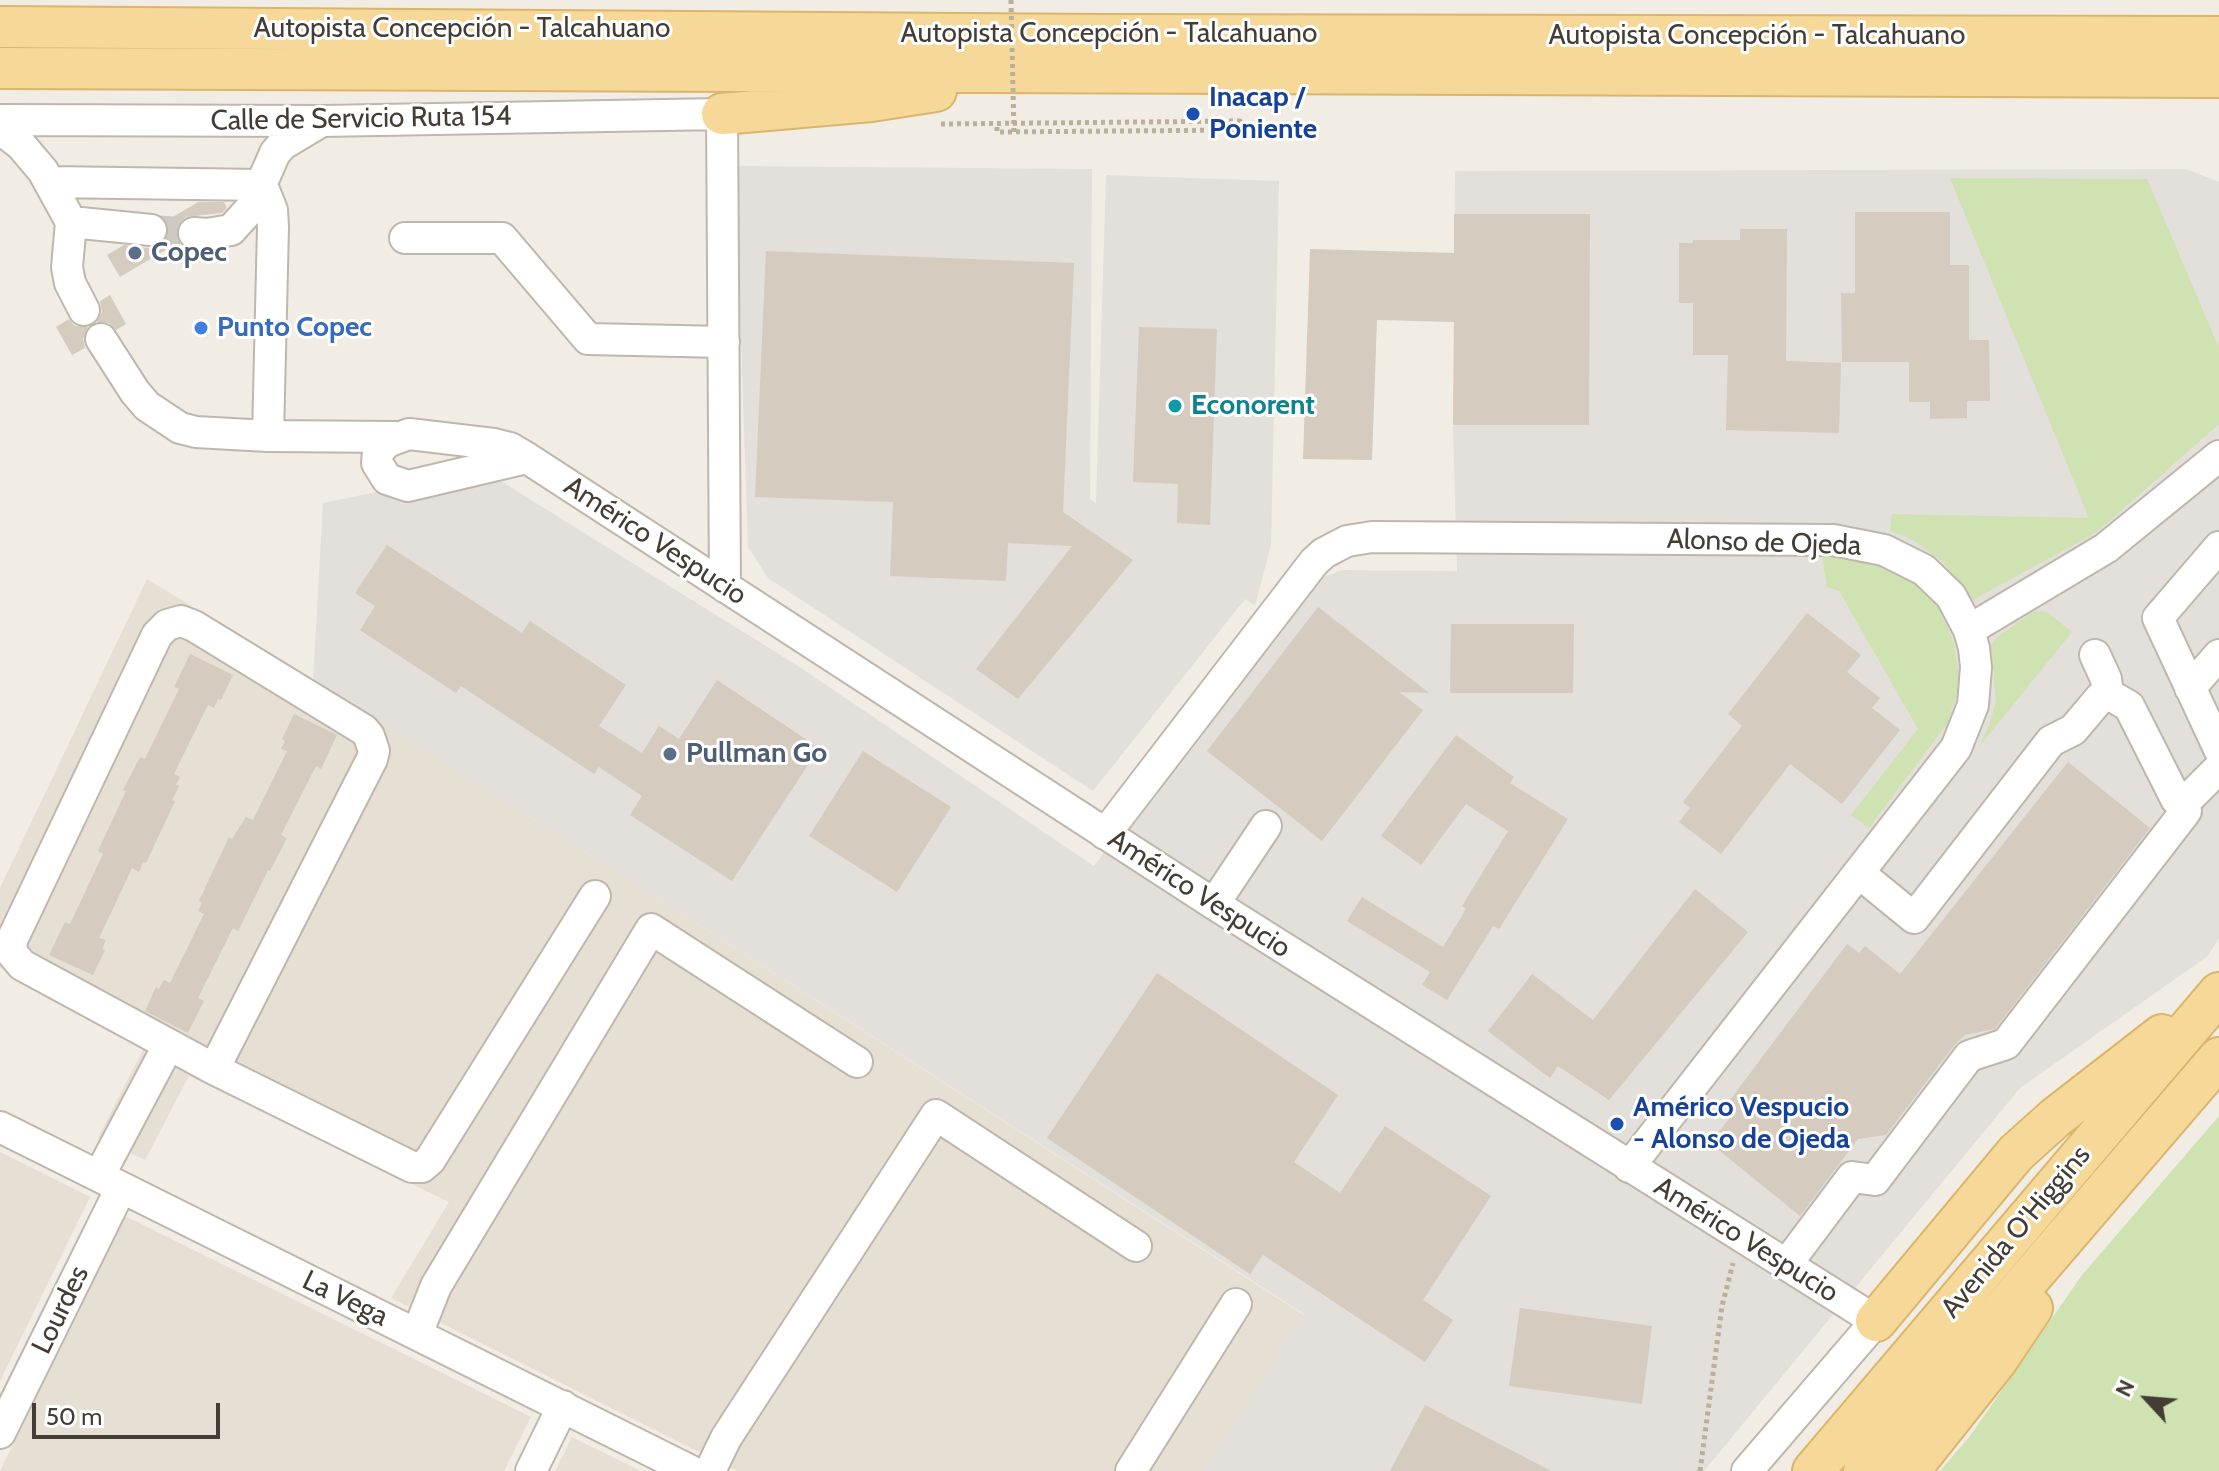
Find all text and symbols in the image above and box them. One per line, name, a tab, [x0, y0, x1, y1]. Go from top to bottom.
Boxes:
street label: Autopista Concepción - Talcahuano	[254, 12, 670, 46]
street label: Autopista Concepción - Talcahuano	[901, 17, 1317, 51]
street label: Autopista Concepción - Talcahuano	[1549, 19, 1965, 53]
place label: Inacap / Poniente	[1209, 81, 1317, 147]
street label: Calle de Servicio Ruta 154	[210, 100, 512, 138]
marker: Inacap / Poniente	[1184, 105, 1202, 123]
place label: Copec	[151, 236, 227, 270]
marker: Copec	[126, 244, 144, 262]
place label: Punto Copec	[217, 311, 372, 345]
marker: Punto Copec	[192, 319, 210, 337]
place label: Econorent	[1191, 389, 1315, 423]
marker: Econorent	[1166, 397, 1184, 415]
street label: Américo Vespucio	[557, 470, 753, 612]
street label: Alonso de Ojeda	[1666, 523, 1862, 563]
place label: Pullman Go	[686, 737, 827, 771]
marker: Pullman Go	[661, 745, 679, 763]
street label: Américo Vespucio	[1101, 823, 1297, 965]
place label: Américo Vespucio - Alonso de Ojeda	[1633, 1091, 1850, 1157]
marker: Américo Vespucio - Alonso de Ojeda	[1608, 1115, 1626, 1133]
street label: Avenida O'Higgins	[1934, 1139, 2098, 1325]
street label: Américo Vespucio	[1648, 1170, 1844, 1310]
street label: Lourdes	[25, 1260, 97, 1360]
street label: La Vega	[297, 1264, 393, 1334]
north arrow	[2107, 1359, 2187, 1439]
text: N	[2109, 1375, 2141, 1401]
scale bar	[36, 1387, 224, 1437]
text: 50 m	[46, 1402, 102, 1431]

